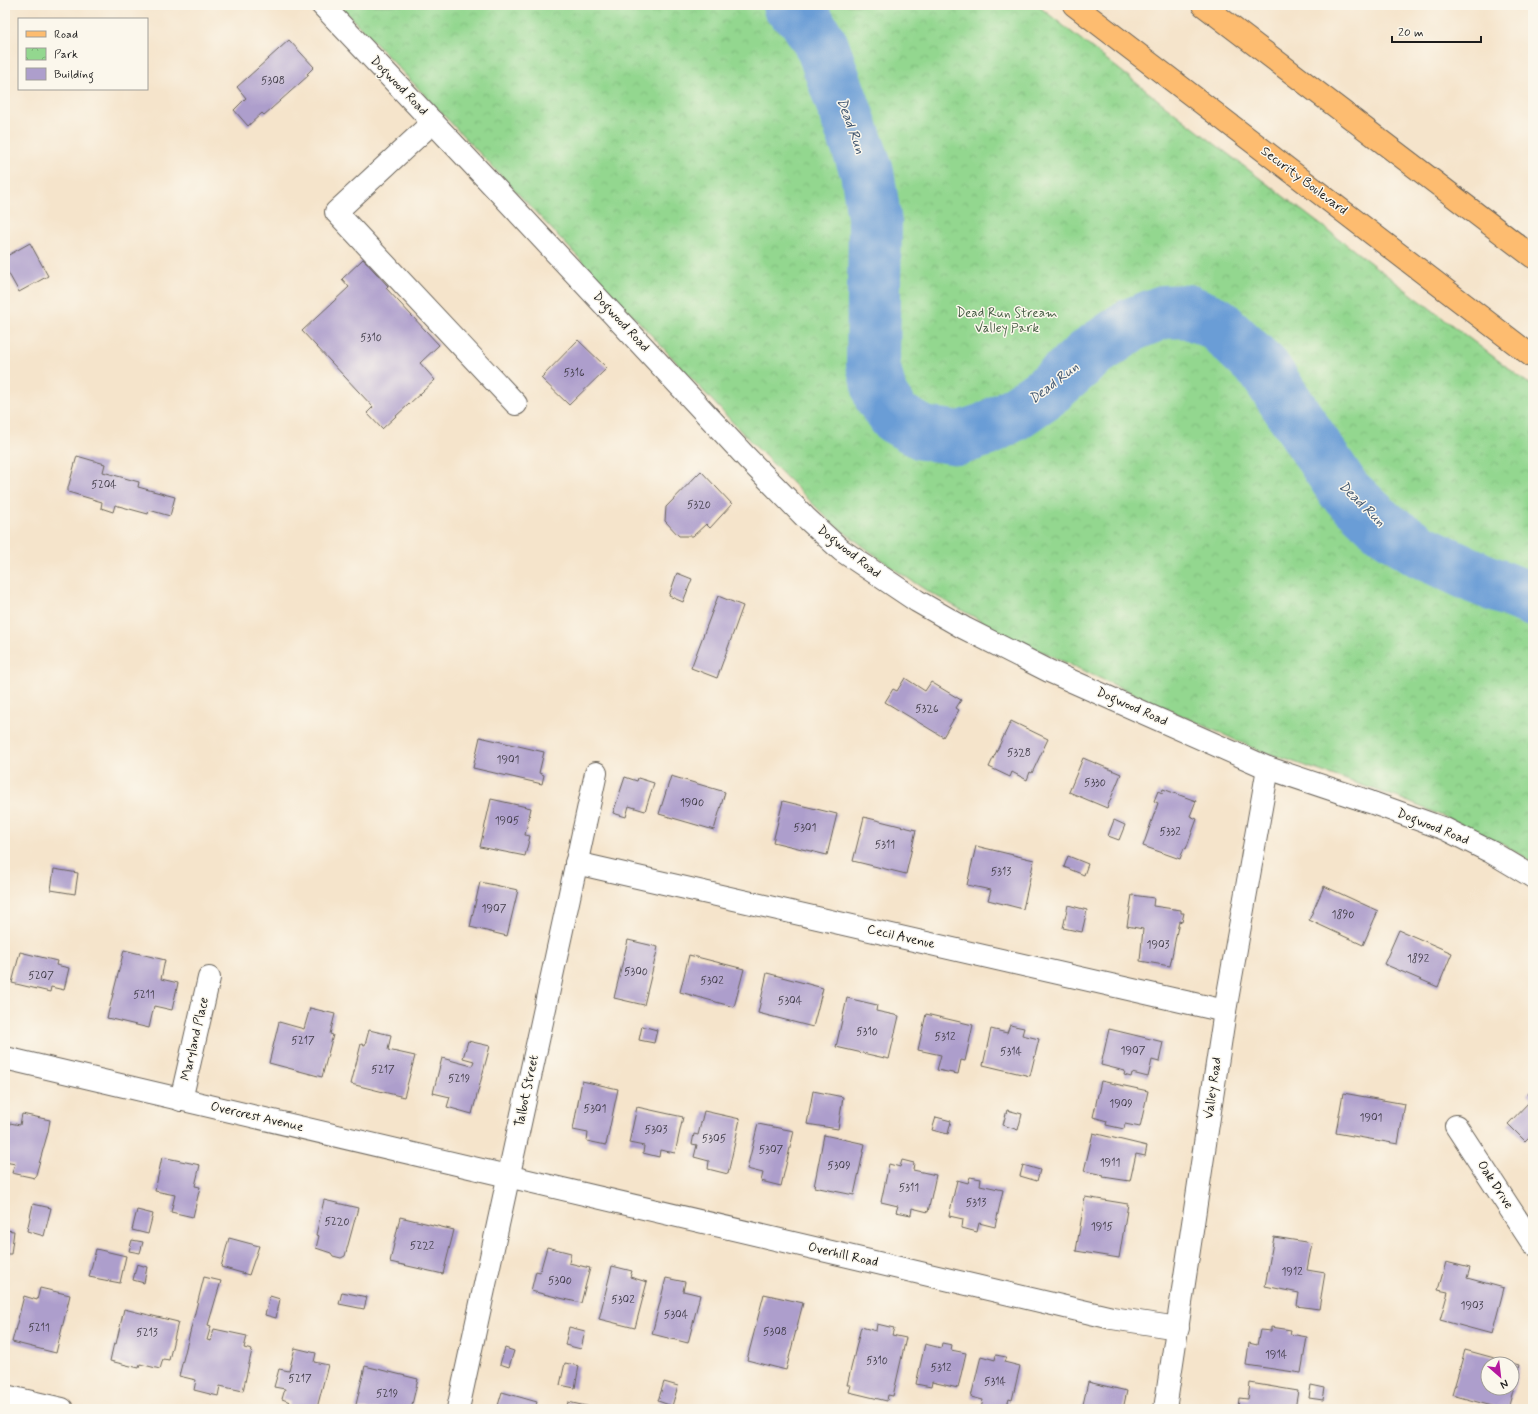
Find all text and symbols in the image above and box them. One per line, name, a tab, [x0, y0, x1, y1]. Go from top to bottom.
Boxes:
legend	[18, 18, 148, 90]
scale bar	[1392, 18, 1481, 44]
text: 20 m	[1398, 25, 1424, 41]
text: Road	[54, 27, 78, 43]
text: Park	[54, 47, 78, 63]
street label: Dogwood Road	[365, 53, 432, 121]
text: Building	[54, 67, 94, 84]
house number: 5308	[261, 74, 285, 88]
water label: Dead Run	[833, 96, 869, 156]
street label: Security Boulevard	[1257, 143, 1351, 219]
street label: Dogwood Road	[587, 288, 653, 357]
park label: Dead Run Stream Valley Park	[957, 305, 1057, 337]
house number: 5310	[360, 331, 382, 345]
water label: Dead Run	[1026, 358, 1082, 408]
house number: 5316	[563, 366, 585, 380]
water label: Dead Run	[1335, 477, 1389, 531]
house number: 5204	[91, 478, 117, 492]
house number: 5320	[687, 498, 711, 512]
street label: Dogwood Road	[812, 522, 884, 584]
street label: Dogwood Road	[1093, 684, 1170, 732]
house number: 5326	[915, 702, 939, 716]
house number: 5328	[1007, 746, 1031, 760]
house number: 1901	[496, 753, 520, 767]
house number: 5330	[1084, 776, 1106, 790]
house number: 1900	[680, 796, 704, 810]
street label: Dogwood Road	[1394, 805, 1472, 851]
house number: 1905	[495, 814, 520, 828]
house number: 5301	[794, 821, 816, 835]
house number: 5332	[1159, 825, 1181, 839]
house number: 5311	[875, 838, 895, 852]
house number: 5313	[991, 865, 1011, 879]
house number: 1907	[482, 902, 507, 916]
house number: 1890	[1332, 908, 1354, 922]
street label: Cecil Avenue	[865, 921, 937, 953]
house number: 1903	[1146, 938, 1170, 952]
house number: 1892	[1407, 952, 1430, 966]
house number: 5300	[624, 965, 648, 979]
house number: 5207	[28, 969, 54, 983]
house number: 5302	[700, 974, 724, 988]
house number: 5211	[133, 988, 155, 1002]
house number: 5304	[778, 994, 803, 1008]
street label: Maryland Place	[177, 995, 213, 1082]
house number: 5310	[856, 1025, 878, 1039]
house number: 5312	[935, 1030, 956, 1044]
house number: 5217	[291, 1034, 315, 1048]
house number: 1907	[1121, 1044, 1146, 1058]
house number: 5314	[1000, 1045, 1023, 1059]
street label: Talbot Street	[511, 1053, 543, 1129]
street label: Valley Road	[1200, 1056, 1226, 1120]
house number: 5217	[371, 1063, 395, 1077]
house number: 5219	[448, 1072, 470, 1086]
house number: 1909	[1109, 1097, 1133, 1111]
street label: Overcrest Avenue	[209, 1098, 305, 1136]
house number: 5301	[584, 1102, 606, 1116]
house number: 1901	[1359, 1111, 1383, 1125]
house number: 5303	[645, 1123, 667, 1137]
house number: 5305	[702, 1132, 727, 1146]
house number: 5307	[759, 1143, 784, 1157]
house number: 1911	[1100, 1156, 1120, 1170]
street label: Oak Drive	[1473, 1157, 1517, 1213]
house number: 5309	[827, 1159, 851, 1173]
house number: 5311	[899, 1181, 919, 1195]
house number: 5313	[966, 1196, 986, 1210]
house number: 5220	[324, 1215, 350, 1229]
house number: 1915	[1091, 1220, 1114, 1234]
house number: 5222	[410, 1239, 435, 1253]
street label: Overhill Road	[806, 1239, 880, 1271]
house number: 1912	[1281, 1265, 1303, 1279]
house number: 5300	[548, 1274, 572, 1288]
house number: 5302	[611, 1293, 635, 1307]
house number: 1903	[1460, 1299, 1484, 1313]
house number: 5304	[664, 1308, 689, 1322]
house number: 5211	[28, 1321, 50, 1335]
house number: 5308	[763, 1325, 787, 1339]
house number: 5213	[136, 1326, 158, 1340]
house number: 1914	[1265, 1348, 1288, 1362]
house number: 5310	[866, 1354, 888, 1368]
north arrow	[1480, 1356, 1520, 1396]
house number: 5312	[931, 1361, 952, 1375]
house number: 5217	[288, 1372, 312, 1386]
house number: 5314	[984, 1375, 1007, 1389]
text: N	[1498, 1376, 1511, 1392]
house number: 5219	[376, 1387, 398, 1401]

